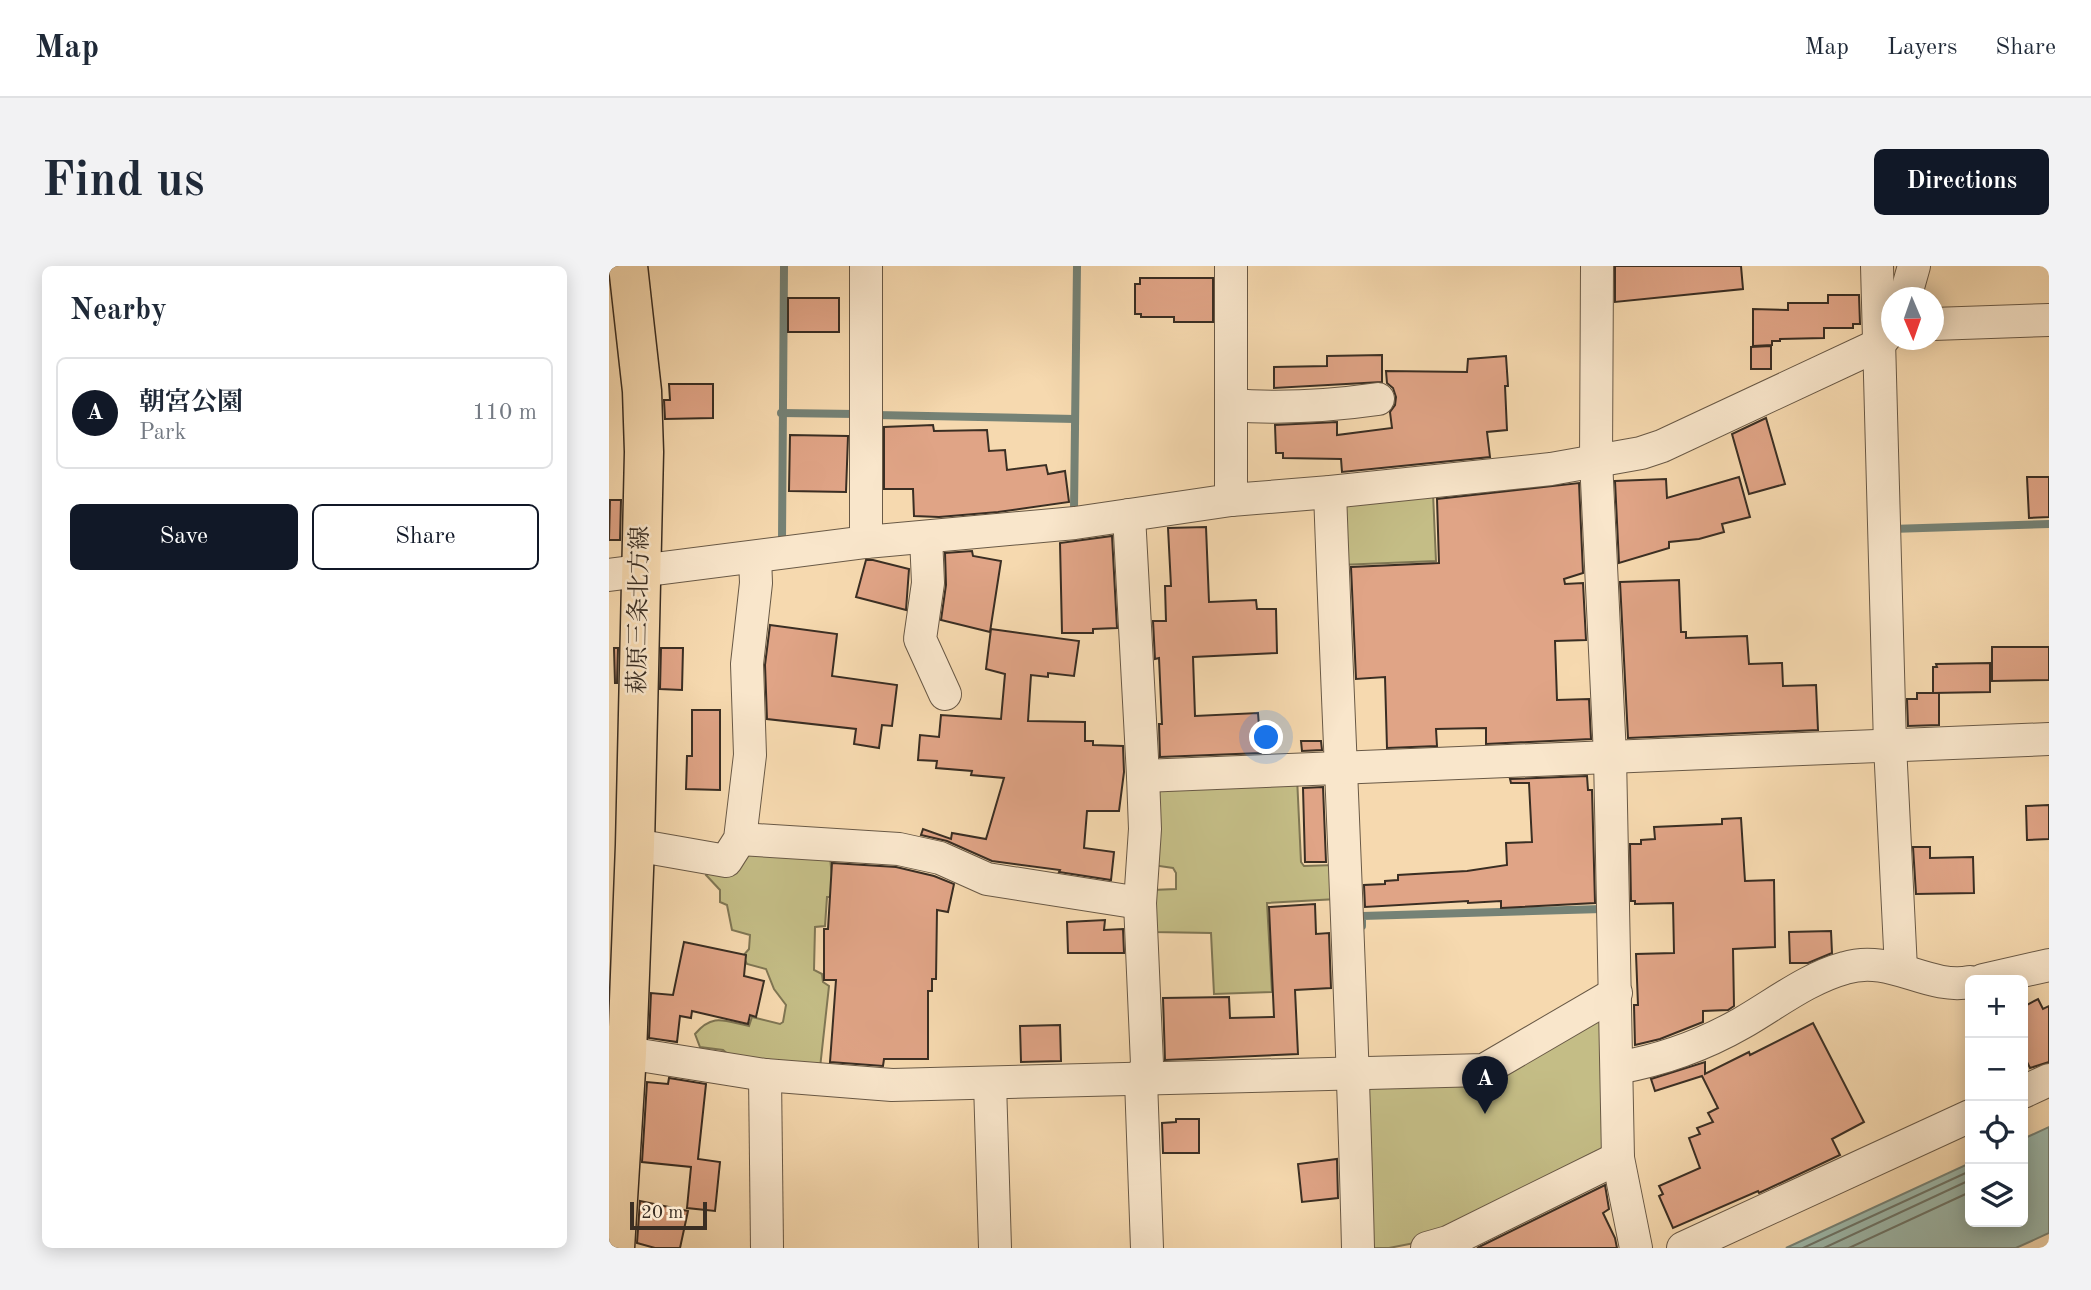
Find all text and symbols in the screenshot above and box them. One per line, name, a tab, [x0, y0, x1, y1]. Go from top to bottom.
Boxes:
text: Map	[35, 32, 99, 65]
text: Map	[1805, 36, 1849, 60]
text: Layers	[1887, 36, 1957, 60]
text: Share	[1995, 36, 2056, 60]
button: Directions	[1874, 149, 2049, 215]
text: Find us	[42, 158, 205, 207]
north arrow	[1881, 287, 1944, 350]
text: Nearby	[70, 296, 167, 326]
text: 朝宮公園	[139, 390, 243, 416]
text: A	[86, 401, 104, 424]
text: 110 m	[472, 401, 537, 424]
text: Park	[139, 421, 186, 444]
button: Save	[70, 504, 298, 570]
button: Share	[312, 504, 539, 570]
street label: 萩原三条北方線	[624, 526, 653, 694]
your location	[1249, 720, 1283, 754]
map controls	[1965, 975, 2028, 1227]
button: +	[1965, 975, 2028, 1038]
button: −	[1965, 1038, 2028, 1101]
pin: A	[1462, 1056, 1508, 1114]
button: locate	[1965, 1101, 2028, 1164]
button: layers	[1965, 1164, 2028, 1227]
scale bar	[630, 1199, 707, 1231]
text: 20 m	[641, 1204, 683, 1223]

